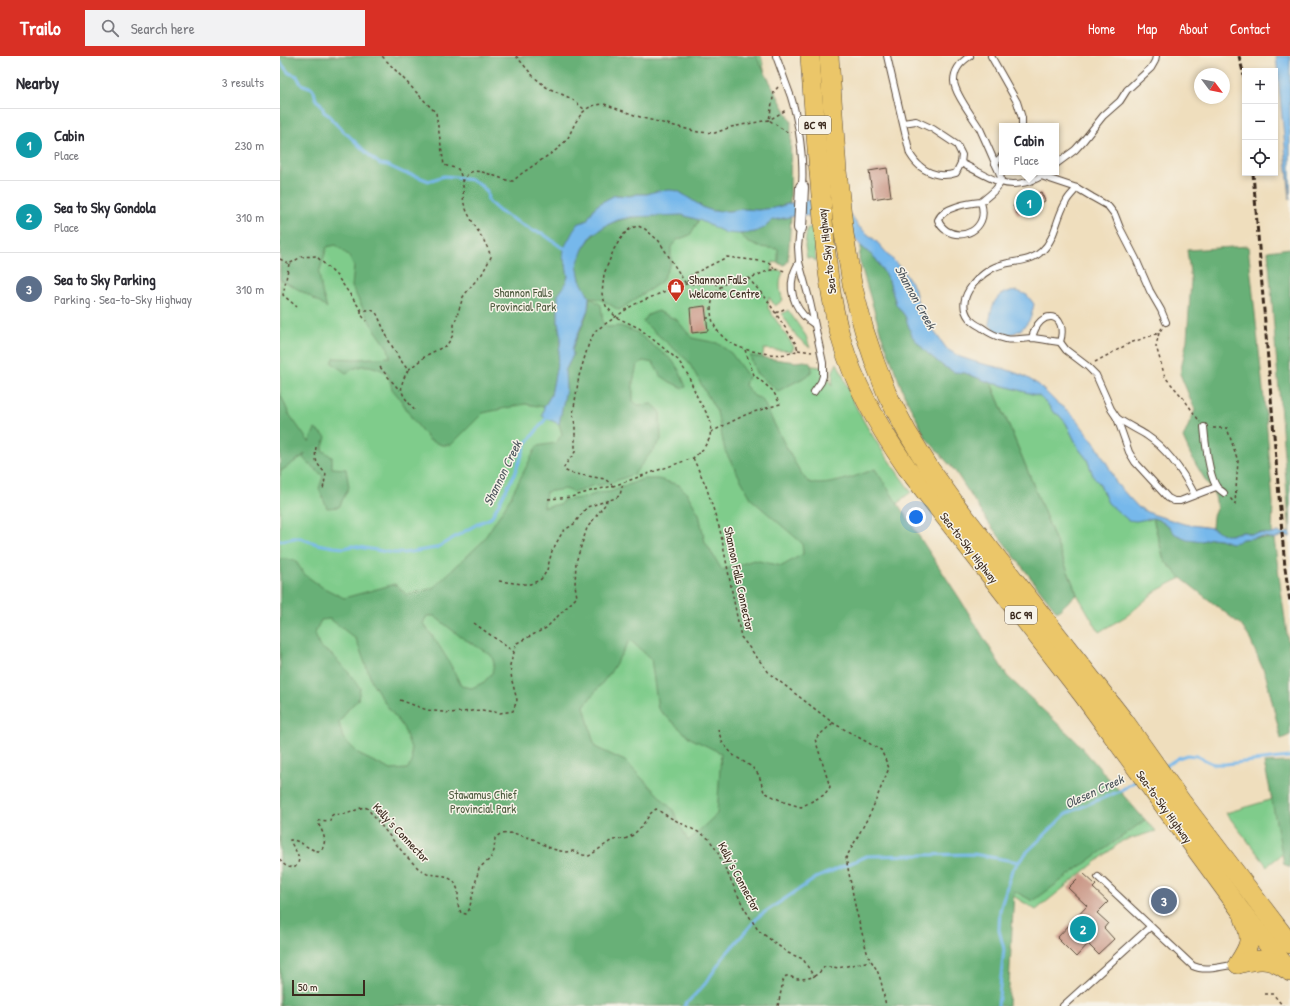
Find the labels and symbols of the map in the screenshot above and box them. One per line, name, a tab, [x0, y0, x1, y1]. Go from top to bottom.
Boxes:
north arrow	[1194, 68, 1230, 104]
road number: BC 99	[799, 116, 831, 134]
pin: 1	[1016, 188, 1042, 218]
street label: Sea-to-Sky Highway	[813, 207, 840, 295]
water label: Shannon Creek	[891, 262, 942, 333]
place label: Shannon Falls Welcome Centre	[689, 271, 760, 302]
shop icon: Shannon Falls Welcome Centre	[666, 277, 686, 302]
park label: Shannon Falls Provincial Park	[490, 284, 556, 315]
water label: Shannon Creek	[479, 436, 526, 509]
your location	[906, 507, 926, 527]
street label: Sea-to-Sky Highway	[936, 509, 1003, 587]
street label: Shannon Falls Connector	[720, 525, 759, 633]
road number: BC 99	[1005, 606, 1037, 624]
street label: Sea-to-Sky Highway	[1132, 767, 1197, 846]
water label: Olesen Creek	[1062, 769, 1128, 812]
park label: Stawamus Chief Provincial Park	[449, 786, 518, 817]
street label: Kelly’s Connector	[369, 799, 434, 867]
street label: Kelly’s Connector	[714, 839, 765, 915]
pin: 3	[1151, 886, 1177, 916]
pin: 2	[1070, 914, 1096, 944]
scale bar	[292, 978, 365, 997]

